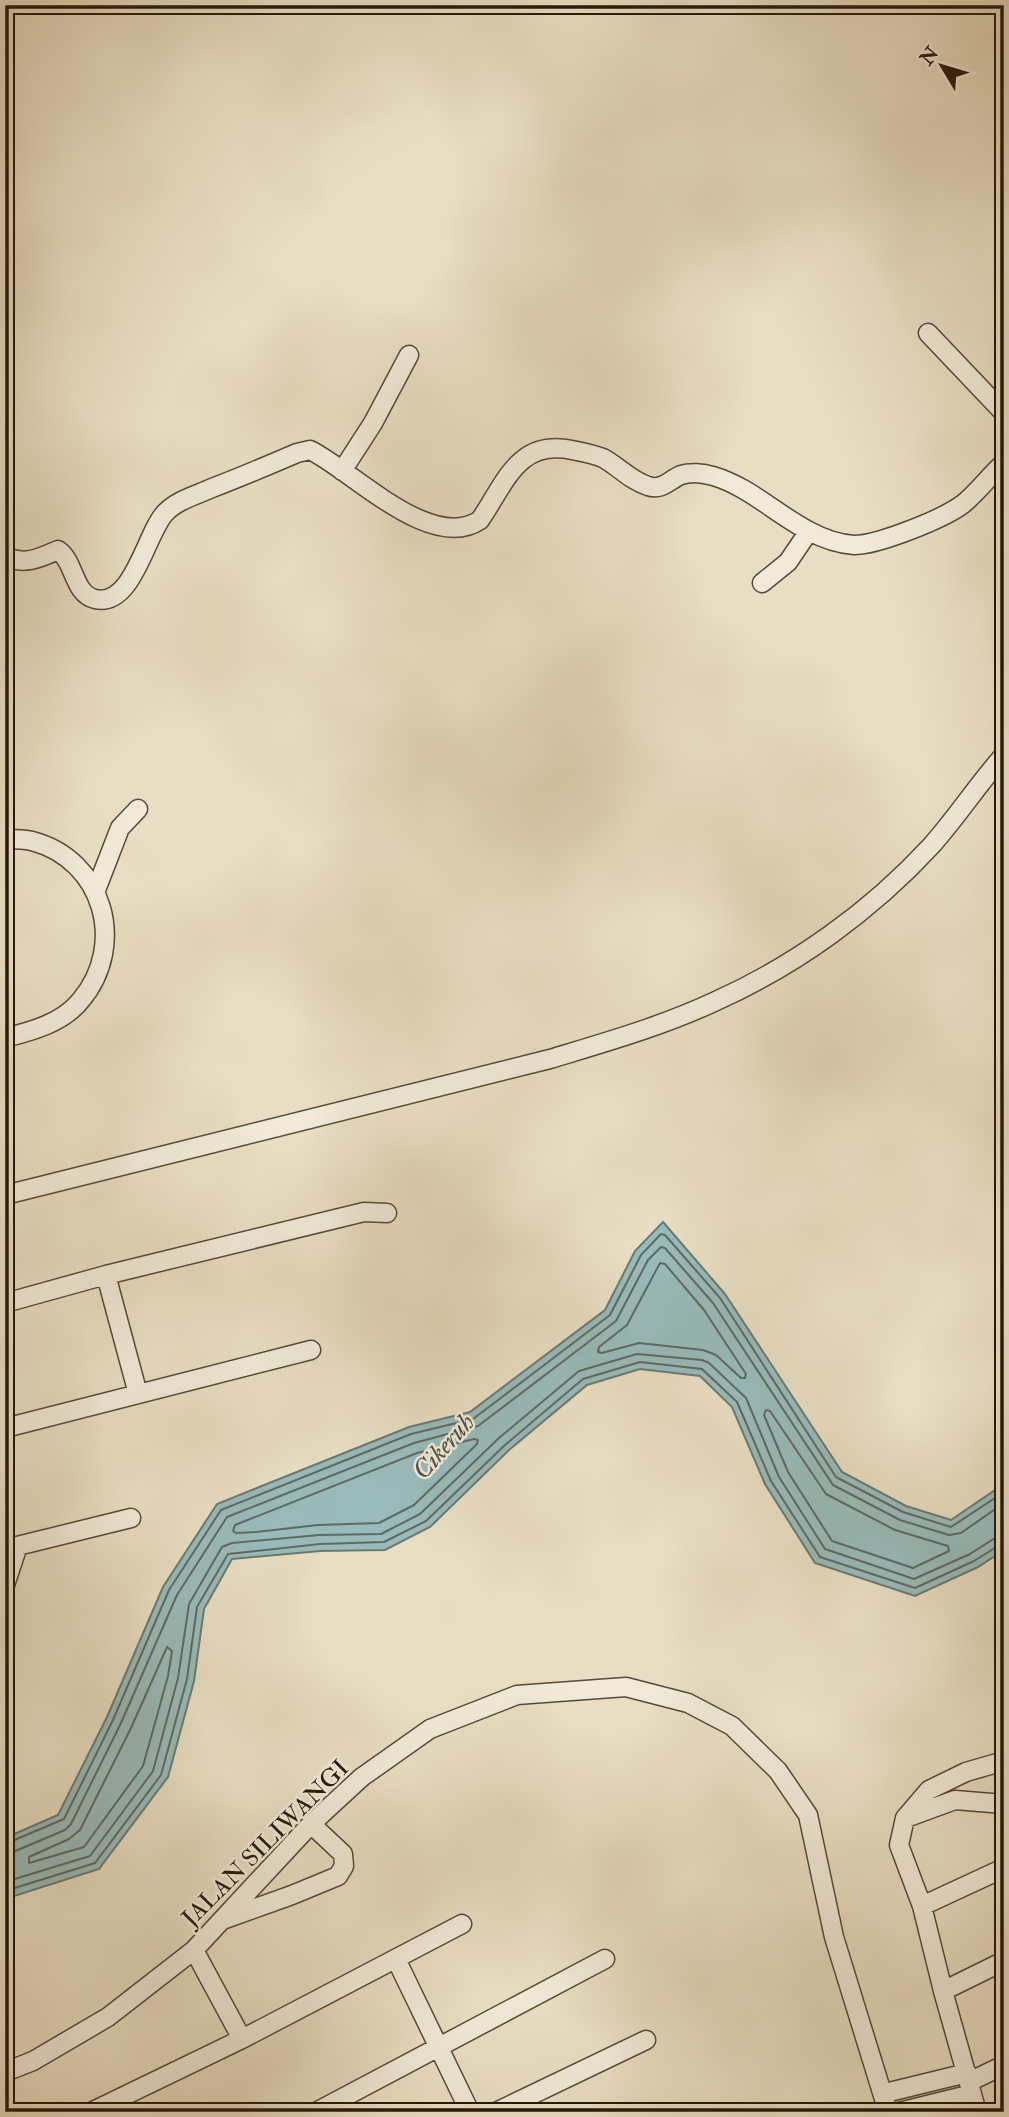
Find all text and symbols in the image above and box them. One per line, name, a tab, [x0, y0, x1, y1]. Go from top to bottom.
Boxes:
north arrow	[908, 32, 978, 102]
text: N	[914, 41, 945, 71]
water label: Cikeruh	[406, 1407, 482, 1486]
street label: JALAN SILIWANGI	[174, 1753, 356, 1934]

